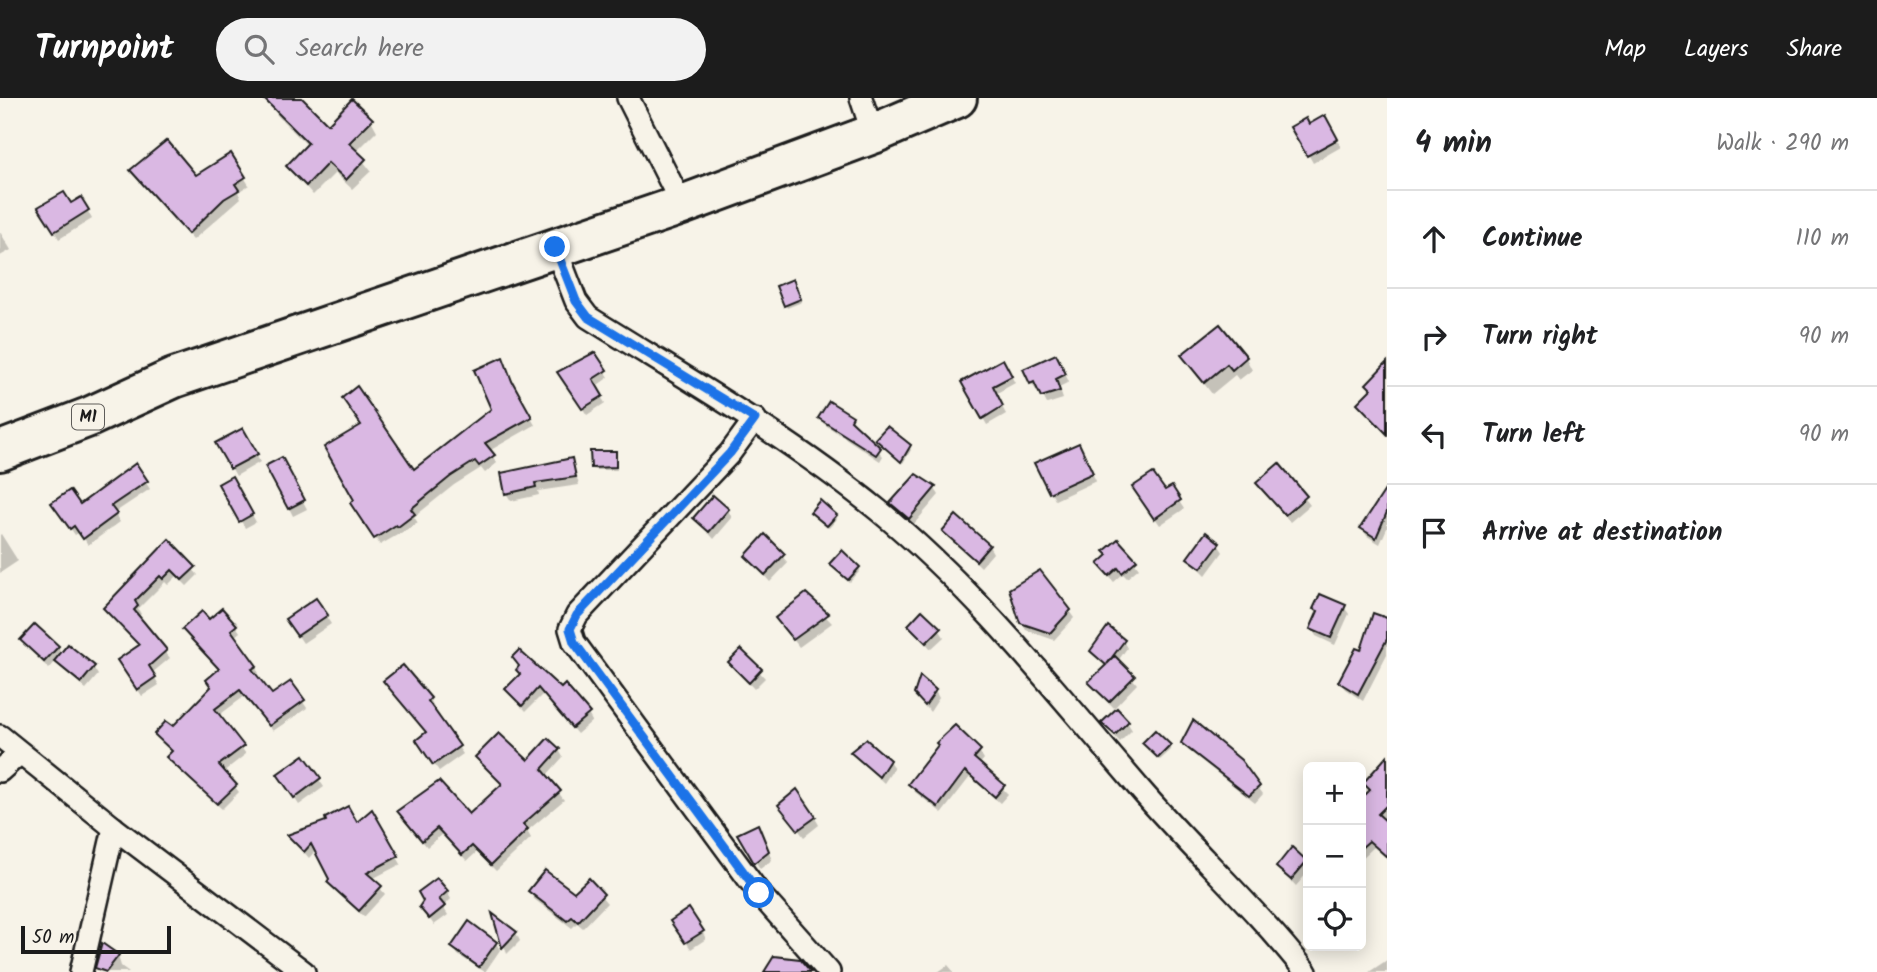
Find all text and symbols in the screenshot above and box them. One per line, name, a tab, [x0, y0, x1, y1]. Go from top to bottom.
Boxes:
search box	[216, 18, 706, 81]
text: Turnpoint	[35, 23, 174, 76]
text: Search here	[296, 28, 424, 70]
icon: search	[240, 30, 278, 68]
text: Map	[1604, 30, 1646, 69]
text: Layers	[1684, 30, 1748, 69]
text: Share	[1786, 30, 1842, 69]
text: 4 min	[1415, 120, 1492, 168]
text: Walk · 290 m	[1716, 126, 1849, 162]
text: Continue	[1482, 218, 1583, 260]
icon: ahead	[1415, 220, 1453, 258]
text: 110 m	[1796, 221, 1849, 257]
route end	[539, 231, 570, 262]
text: Turn right	[1482, 316, 1598, 358]
icon: right	[1415, 318, 1453, 356]
text: 90 m	[1799, 319, 1849, 355]
road number: M1	[72, 404, 104, 430]
text: Turn left	[1482, 414, 1585, 456]
icon: left	[1415, 416, 1453, 454]
text: 90 m	[1799, 417, 1849, 453]
text: Arrive at destination	[1482, 512, 1722, 554]
icon: arrive	[1415, 514, 1453, 552]
map controls	[1303, 762, 1366, 951]
button: +	[1303, 762, 1366, 825]
button: −	[1303, 825, 1366, 888]
route start	[743, 877, 774, 908]
button: locate	[1303, 888, 1366, 951]
scale bar	[21, 923, 172, 955]
text: 50 m	[32, 923, 74, 953]

